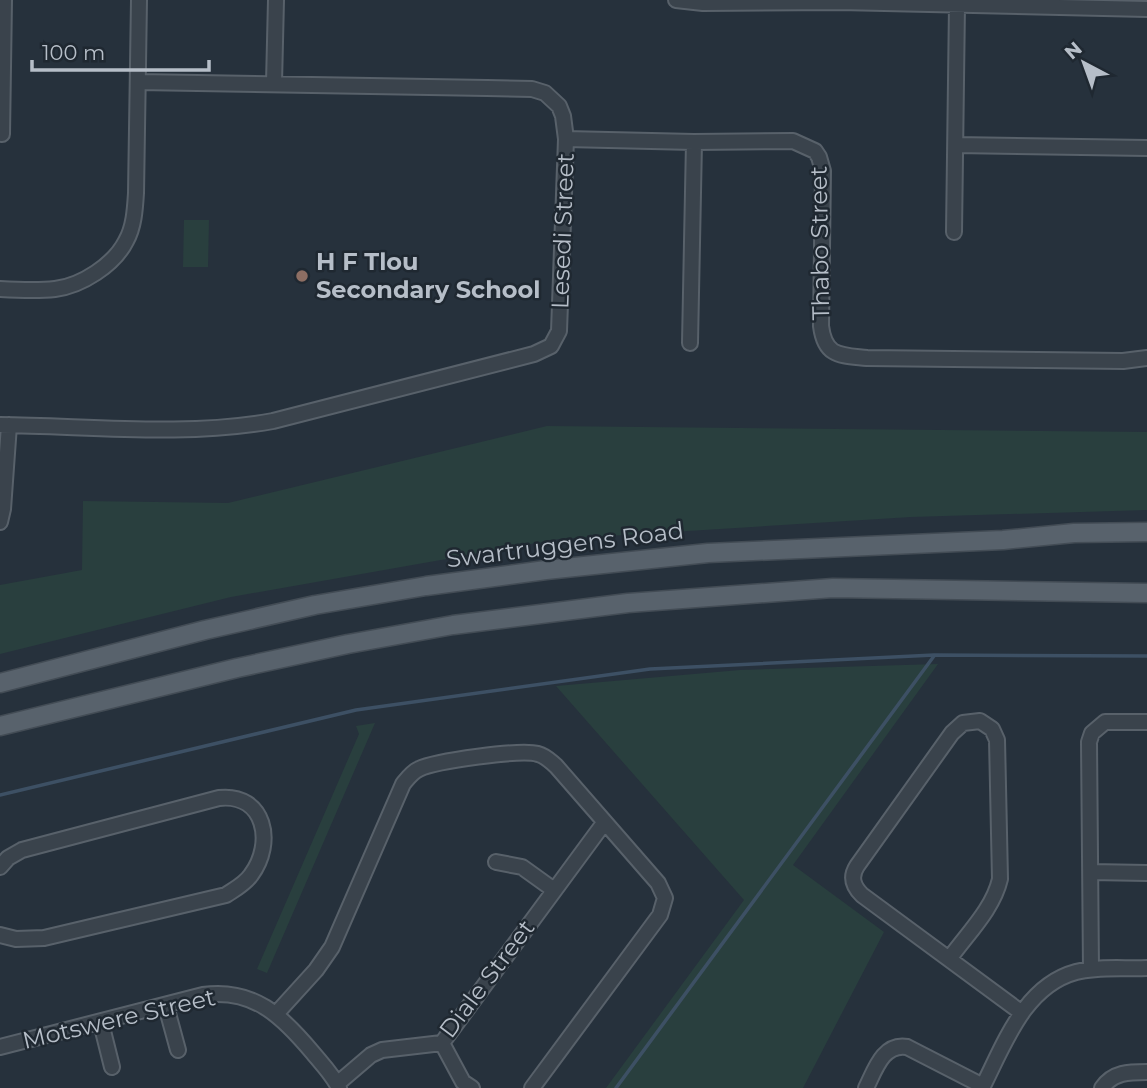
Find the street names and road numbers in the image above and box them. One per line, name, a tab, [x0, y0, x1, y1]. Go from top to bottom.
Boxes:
street label: Lesedi Street	[545, 152, 580, 310]
street label: Thabo Street	[804, 165, 835, 320]
street label: Swartruggens Road	[444, 516, 685, 573]
street label: Diale Street	[433, 914, 541, 1043]
street label: Motswere Street	[20, 982, 218, 1055]

